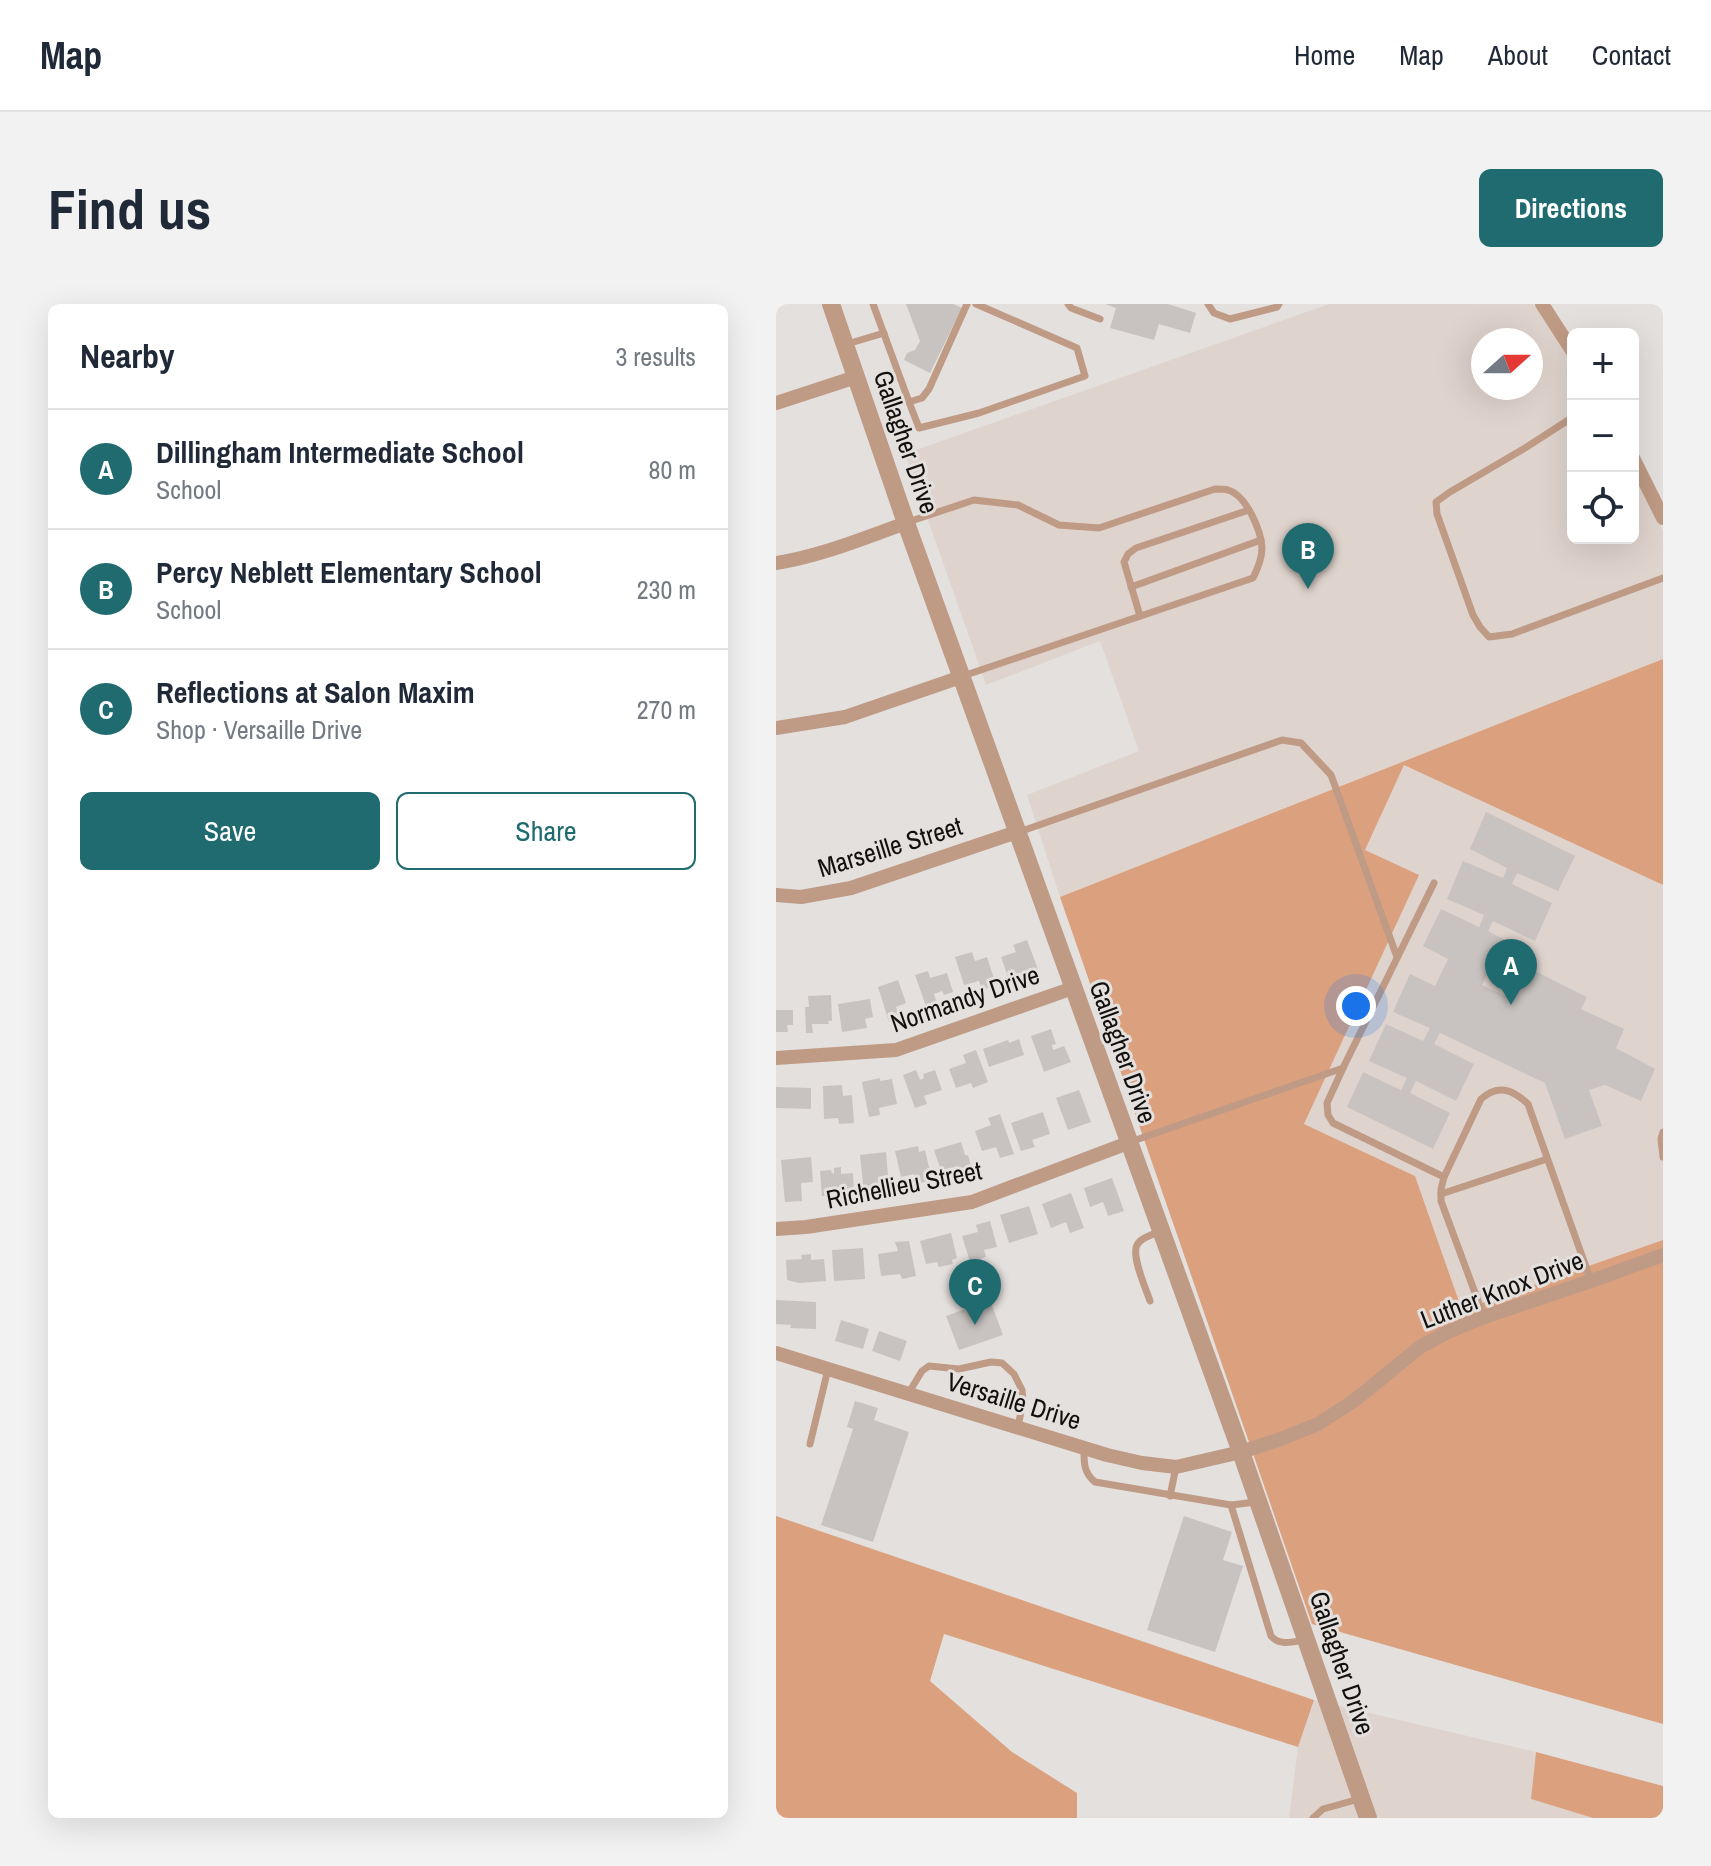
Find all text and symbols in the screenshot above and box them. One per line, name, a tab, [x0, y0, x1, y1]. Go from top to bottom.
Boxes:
text: Map	[40, 30, 102, 81]
text: Home	[1294, 36, 1355, 74]
text: Map	[1399, 36, 1444, 74]
text: About	[1488, 36, 1548, 74]
text: Contact	[1592, 36, 1671, 74]
button: Directions	[1479, 169, 1663, 247]
text: Find us	[48, 171, 211, 246]
north arrow	[1471, 328, 1543, 400]
map controls	[1567, 328, 1639, 544]
button: +	[1567, 328, 1639, 400]
text: Nearby	[80, 333, 175, 379]
text: 3 results	[615, 339, 696, 374]
street label: Gallagher Drive	[866, 366, 947, 518]
button: −	[1567, 400, 1639, 472]
text: Dillingham Intermediate School	[156, 432, 524, 472]
text: A	[98, 452, 114, 487]
text: 80 m	[649, 452, 696, 487]
text: School	[156, 472, 221, 507]
button: locate	[1567, 472, 1639, 544]
pin: B	[1282, 523, 1334, 589]
text: Percy Neblett Elementary School	[156, 552, 542, 592]
text: B	[98, 572, 114, 607]
text: 230 m	[637, 572, 696, 607]
text: School	[156, 592, 221, 627]
text: Reflections at Salon Maxim	[156, 672, 475, 712]
text: C	[98, 692, 114, 727]
text: 270 m	[637, 692, 696, 727]
text: Shop · Versaille Drive	[156, 712, 362, 747]
button: Save	[80, 792, 380, 870]
button: Share	[396, 792, 696, 870]
street label: Marseille Street	[813, 808, 966, 885]
pin: A	[1485, 939, 1537, 1005]
street label: Normandy Drive	[886, 957, 1044, 1040]
street label: Gallagher Drive	[1081, 976, 1165, 1128]
your location	[1336, 986, 1376, 1026]
street label: Richellieu Street	[823, 1152, 985, 1217]
street label: Luther Knox Drive	[1415, 1242, 1588, 1337]
pin: C	[949, 1259, 1001, 1325]
street label: Versaille Drive	[943, 1364, 1086, 1438]
street label: Gallagher Drive	[1302, 1587, 1383, 1739]

